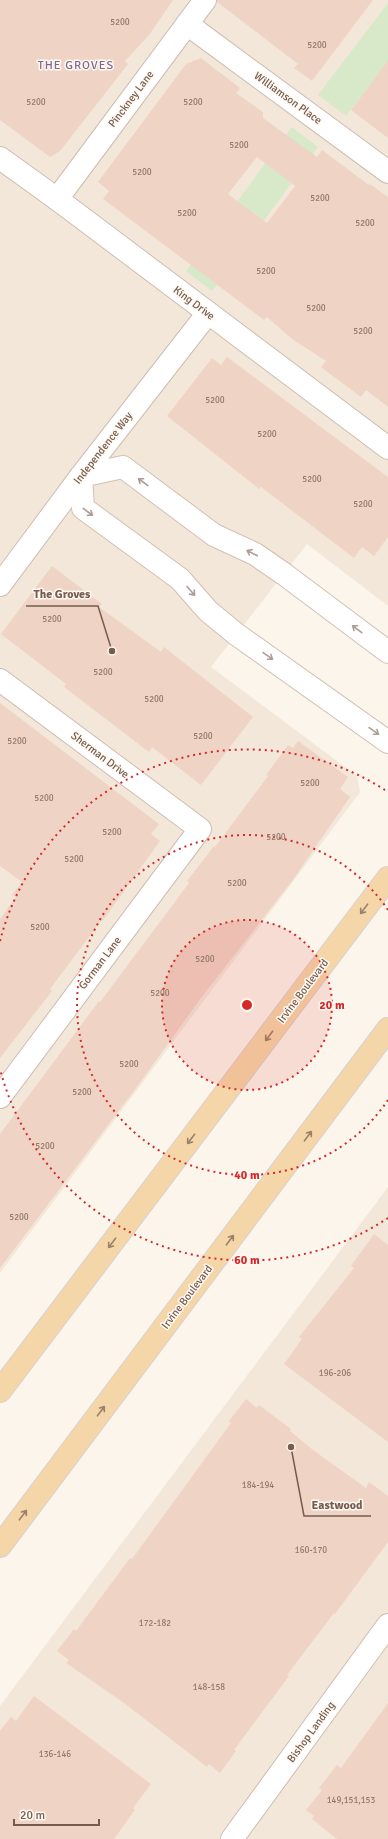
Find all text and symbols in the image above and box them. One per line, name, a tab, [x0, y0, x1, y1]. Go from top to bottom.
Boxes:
house number: 5200	[110, 17, 130, 28]
house number: 5200	[307, 40, 327, 51]
district label: THE GROVES	[38, 58, 114, 73]
street label: Pinckney Lane	[105, 68, 157, 130]
street label: Williamson Place	[252, 69, 324, 127]
house number: 5200	[26, 97, 46, 108]
house number: 5200	[183, 97, 203, 108]
house number: 5200	[229, 140, 249, 151]
house number: 5200	[132, 167, 152, 178]
house number: 5200	[310, 193, 330, 204]
house number: 5200	[177, 208, 197, 219]
house number: 5200	[355, 218, 375, 229]
house number: 5200	[256, 266, 276, 277]
street label: King Drive	[171, 283, 217, 323]
house number: 5200	[306, 303, 326, 314]
house number: 5200	[353, 326, 373, 337]
house number: 5200	[205, 395, 225, 406]
street label: Independence Way	[71, 409, 136, 487]
house number: 5200	[257, 429, 277, 440]
house number: 5200	[302, 474, 322, 485]
one-way arrow	[138, 478, 149, 486]
house number: 5200	[353, 499, 373, 510]
one-way arrow	[83, 508, 94, 516]
one-way arrow	[246, 548, 258, 556]
callout: The Groves	[26, 582, 98, 606]
one-way arrow	[186, 586, 195, 597]
text: The Groves	[34, 587, 91, 602]
house number: 5200	[42, 614, 62, 625]
one-way arrow	[351, 625, 362, 633]
one-way arrow	[262, 652, 273, 660]
house number: 5200	[93, 667, 113, 678]
house number: 5200	[144, 694, 164, 705]
one-way arrow	[368, 727, 379, 736]
street label: Sherman Drive	[69, 729, 131, 781]
house number: 5200	[193, 731, 213, 742]
house number: 5200	[7, 736, 27, 747]
house number: 5200	[300, 778, 320, 789]
house number: 5200	[34, 793, 54, 804]
house number: 5200	[102, 827, 122, 838]
house number: 5200	[266, 832, 286, 843]
house number: 5200	[64, 854, 84, 865]
house number: 5200	[227, 878, 247, 889]
one-way arrow	[360, 904, 369, 915]
house number: 5200	[30, 922, 50, 933]
street label: Gorman Lane	[76, 934, 124, 992]
house number: 5200	[195, 954, 215, 965]
street label: Irvine Boulevard	[275, 956, 331, 1026]
house number: 5200	[150, 988, 170, 999]
centre of rings	[240, 998, 254, 1012]
text: 20 m	[319, 998, 345, 1013]
one-way arrow	[265, 1030, 273, 1041]
house number: 5200	[119, 1059, 139, 1070]
house number: 5200	[72, 1087, 92, 1098]
one-way arrow	[304, 1131, 312, 1142]
one-way arrow	[187, 1134, 195, 1145]
house number: 5200	[35, 1141, 55, 1152]
text: 40 m	[234, 1168, 260, 1183]
house number: 5200	[9, 1212, 29, 1223]
one-way arrow	[226, 1234, 234, 1245]
one-way arrow	[108, 1237, 117, 1248]
text: 60 m	[234, 1253, 260, 1268]
street label: Irvine Boulevard	[159, 1262, 215, 1332]
house number: 196-206	[319, 1368, 351, 1379]
one-way arrow	[97, 1406, 106, 1417]
house number: 184-194	[242, 1480, 274, 1491]
callout: Eastwood	[304, 1492, 371, 1516]
text: Eastwood	[312, 1498, 363, 1513]
one-way arrow	[19, 1510, 28, 1521]
house number: 160-170	[295, 1545, 327, 1556]
house number: 172-182	[139, 1618, 171, 1629]
house number: 148-158	[193, 1682, 225, 1693]
street label: Bishop Landing	[285, 1699, 338, 1765]
house number: 136-146	[39, 1749, 71, 1760]
house number: 149,151,153	[327, 1795, 375, 1806]
scale bar	[14, 1801, 99, 1827]
text: 20 m	[20, 1808, 45, 1823]

